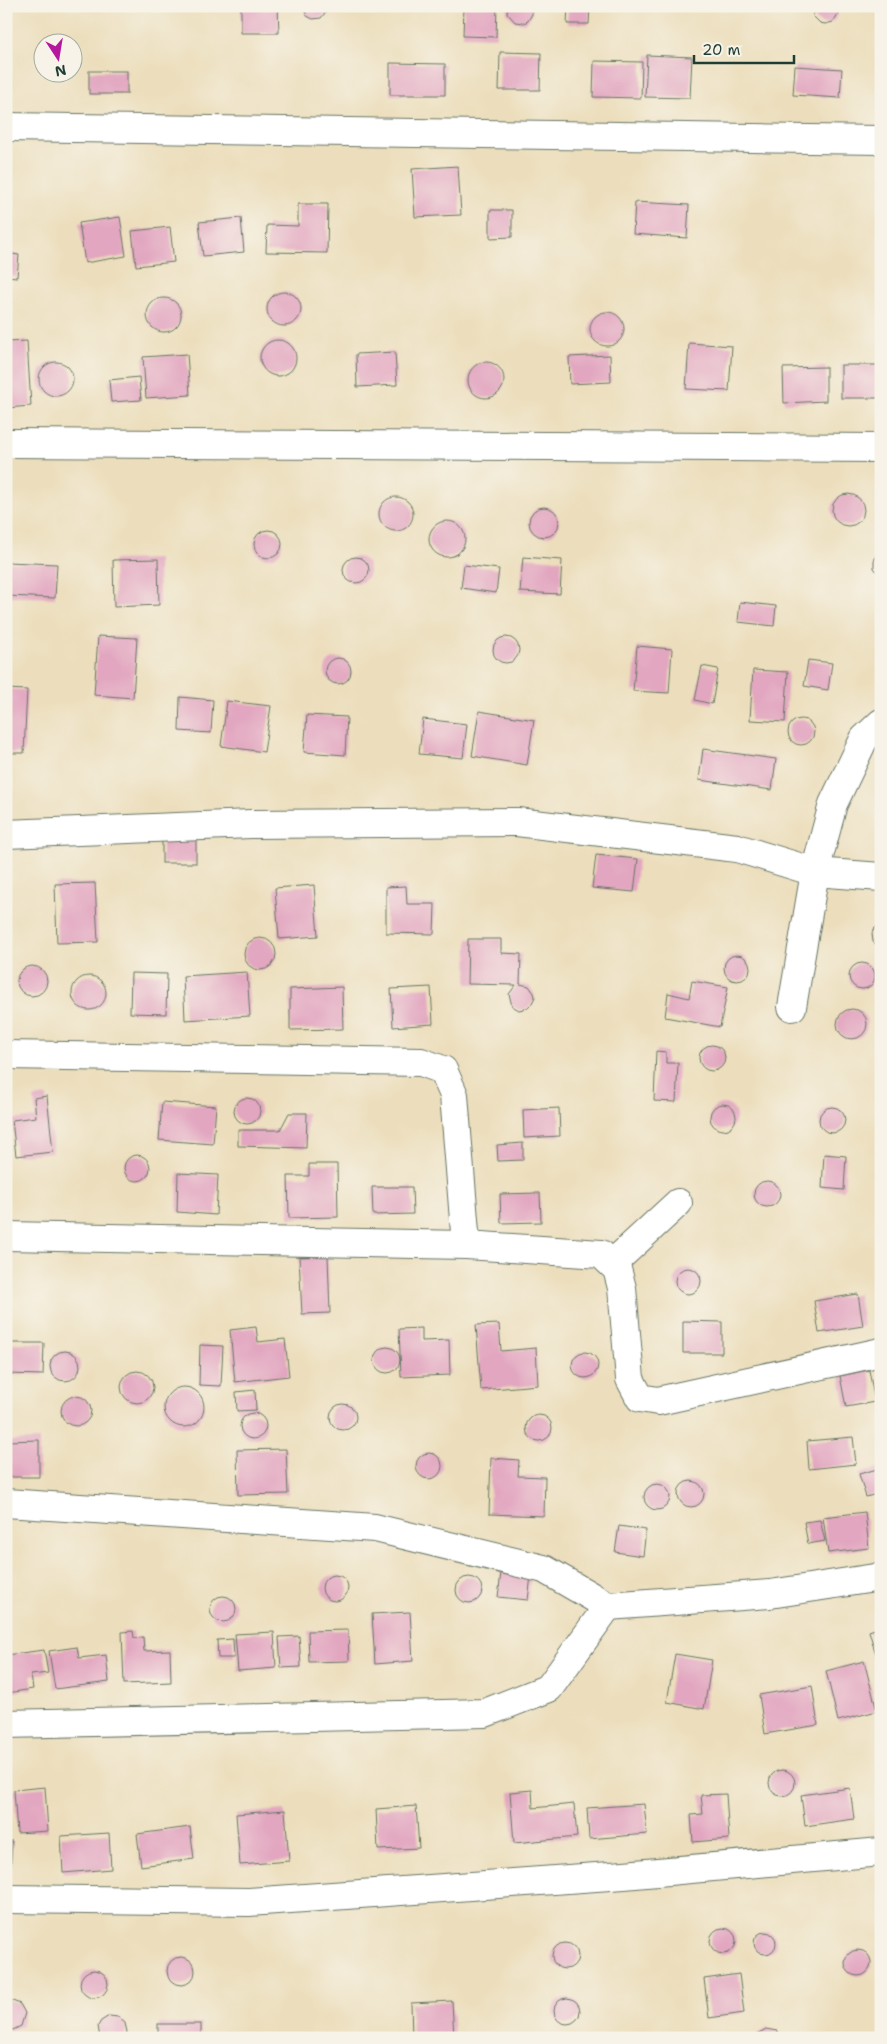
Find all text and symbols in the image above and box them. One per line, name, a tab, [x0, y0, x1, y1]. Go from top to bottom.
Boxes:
north arrow	[32, 32, 82, 82]
scale bar	[694, 32, 794, 64]
text: 20 m	[702, 40, 741, 60]
text: N	[53, 61, 68, 81]

